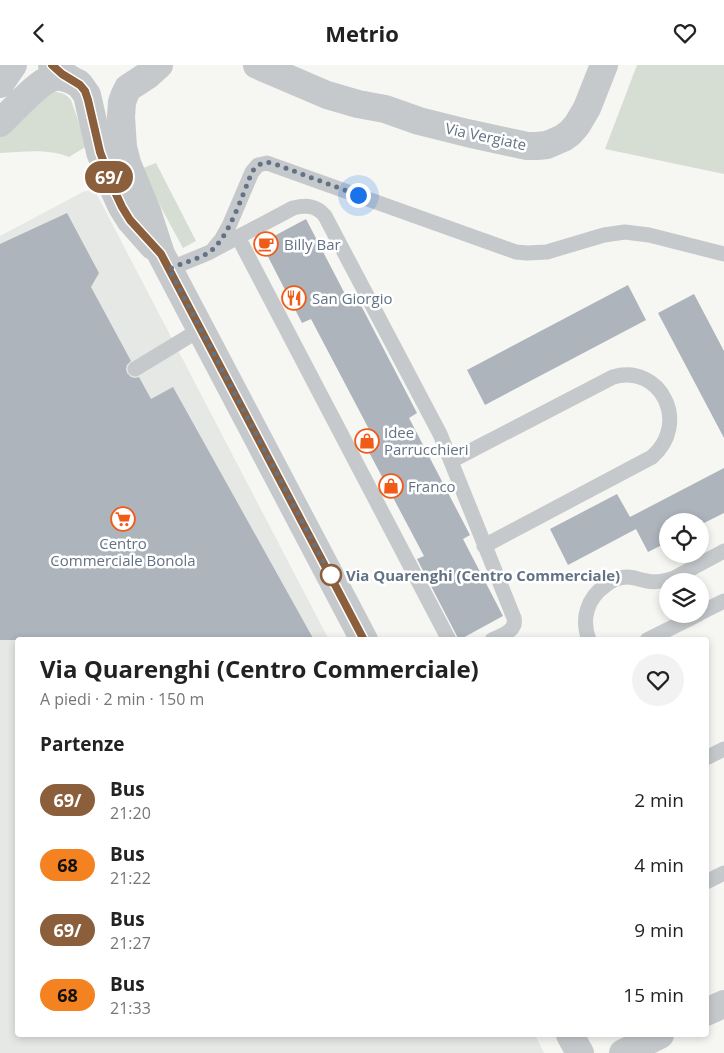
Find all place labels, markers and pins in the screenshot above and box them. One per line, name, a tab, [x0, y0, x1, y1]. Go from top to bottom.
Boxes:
cafe icon: Billy Bar	[253, 231, 279, 257]
place label: Billy Bar	[284, 234, 341, 254]
restaurant icon: San Giorgio	[281, 285, 307, 311]
place label: San Giorgio	[312, 288, 392, 308]
place label: Idee Parrucchieri	[384, 422, 469, 459]
shop icon: Idee Parrucchieri	[354, 428, 380, 454]
shop icon: Franco	[378, 473, 404, 499]
place label: Franco	[408, 476, 456, 496]
supermarket icon: Centro Commerciale Bonola	[110, 506, 136, 532]
place label: Centro Commerciale Bonola	[50, 533, 196, 570]
marker: Via Quarenghi (Centro Commerciale)	[320, 564, 342, 586]
place label: Via Quarenghi (Centro Commerciale)	[346, 565, 620, 585]

